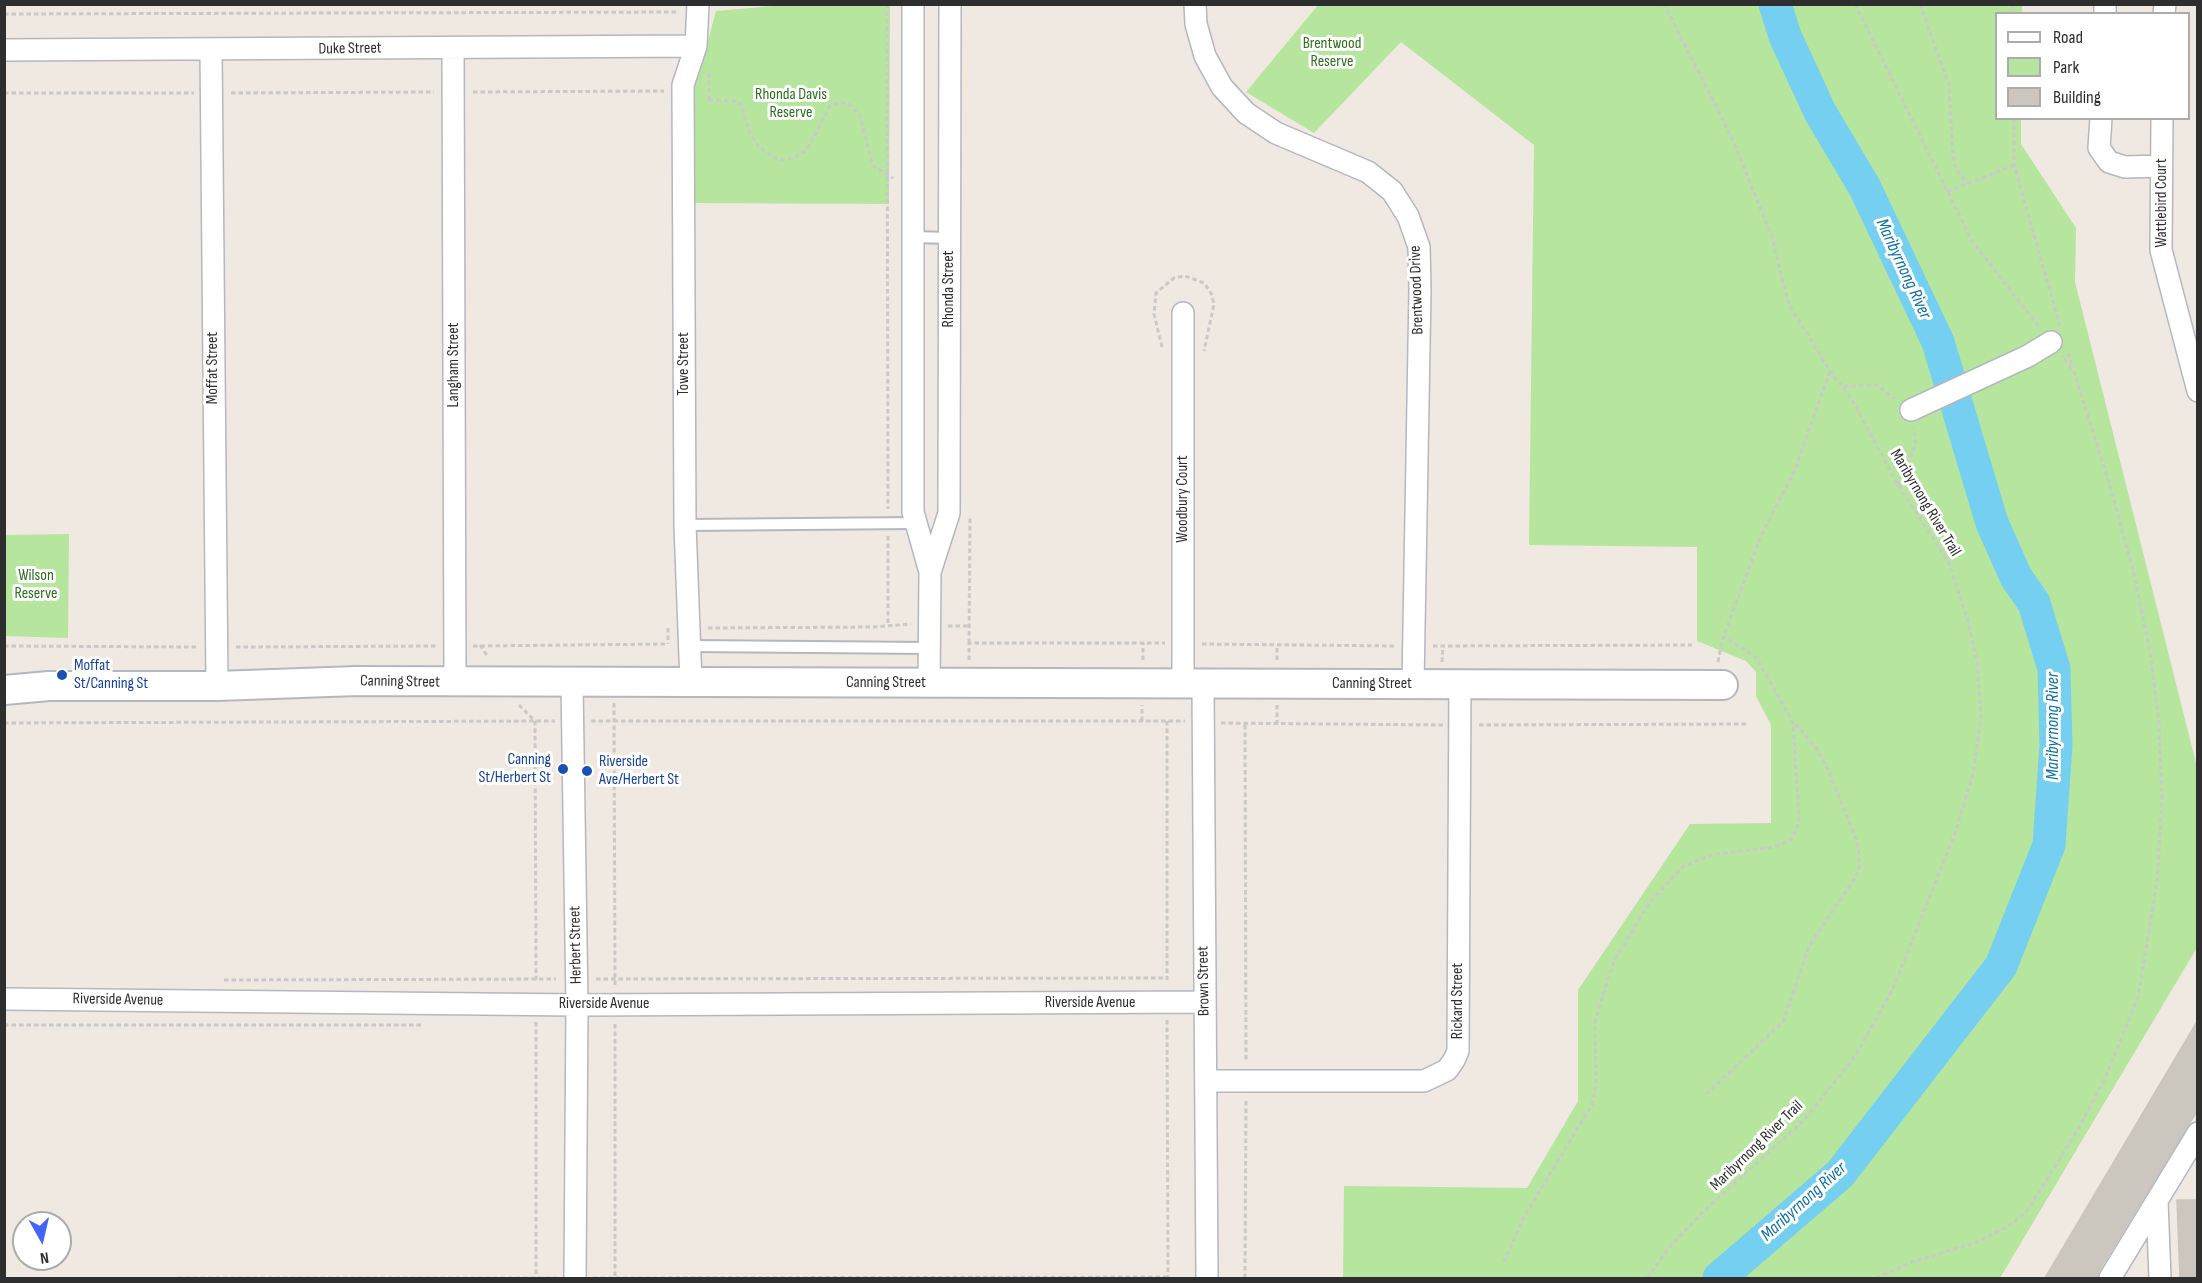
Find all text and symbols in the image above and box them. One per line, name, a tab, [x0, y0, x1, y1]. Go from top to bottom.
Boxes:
legend	[1995, 12, 2190, 120]
text: Road	[2053, 27, 2083, 48]
park label: Brentwood Reserve	[1303, 34, 1361, 72]
street label: Duke Street	[318, 39, 382, 59]
text: Park	[2053, 57, 2079, 78]
park label: Rhonda Davis Reserve	[755, 85, 827, 123]
text: Building	[2053, 87, 2101, 108]
street label: Wattlebird Court	[2152, 158, 2172, 248]
water label: Maribyrnong River	[1870, 216, 1936, 322]
street label: Brentwood Drive	[1406, 245, 1428, 335]
street label: Rhonda Street	[939, 251, 959, 327]
street label: Langham Street	[444, 323, 464, 407]
street label: Moffat Street	[203, 332, 223, 404]
street label: Towe Street	[674, 332, 694, 396]
street label: Maribyrnong River Trail	[1885, 446, 1965, 560]
street label: Woodbury Court	[1173, 455, 1193, 543]
park label: Wilson Reserve	[14, 566, 58, 604]
place label: Moffat St/Canning St	[74, 656, 148, 694]
marker: Moffat St/Canning St	[55, 668, 69, 682]
street label: Canning Street	[360, 672, 440, 692]
water label: Maribyrnong River	[2042, 672, 2064, 780]
street label: Canning Street	[846, 673, 926, 693]
street label: Canning Street	[1332, 674, 1412, 694]
place label: Canning St/Herbert St	[478, 750, 551, 788]
place label: Riverside Ave/Herbert St	[599, 752, 679, 790]
marker: Canning St/Herbert St	[556, 762, 570, 776]
marker: Riverside Ave/Herbert St	[580, 764, 594, 778]
street label: Herbert Street	[566, 906, 586, 984]
street label: Brown Street	[1194, 946, 1214, 1016]
street label: Rickard Street	[1448, 963, 1468, 1039]
street label: Riverside Avenue	[72, 990, 164, 1010]
street label: Riverside Avenue	[1045, 993, 1135, 1013]
street label: Riverside Avenue	[559, 994, 649, 1014]
street label: Maribyrnong River Trail	[1707, 1097, 1807, 1195]
water label: Maribyrnong River	[1757, 1158, 1851, 1246]
north arrow	[12, 1211, 72, 1271]
text: N	[39, 1247, 50, 1267]

